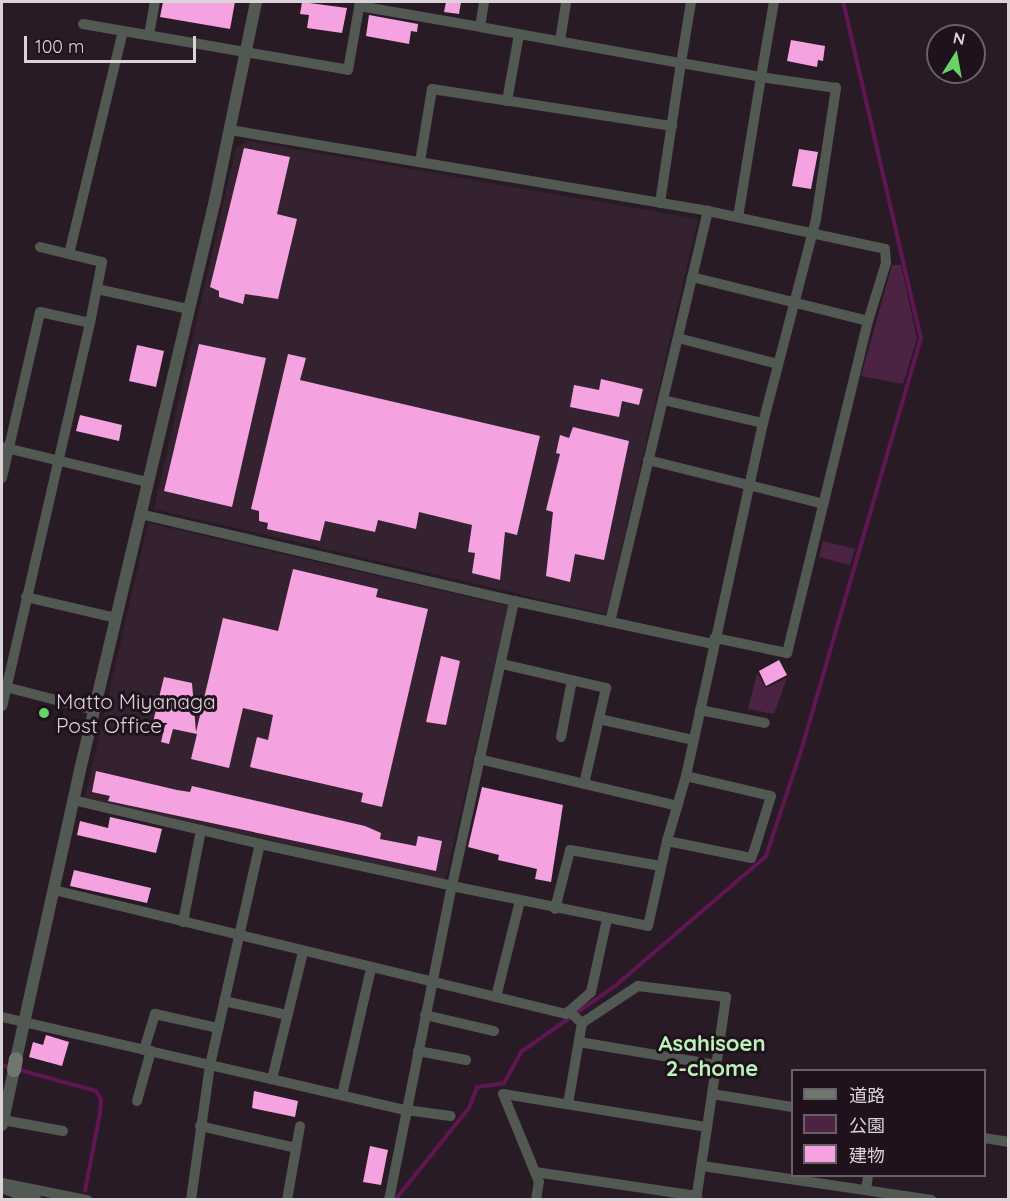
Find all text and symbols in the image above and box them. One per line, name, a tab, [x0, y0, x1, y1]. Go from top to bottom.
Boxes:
scale bar	[27, 24, 200, 62]
north arrow	[926, 24, 986, 84]
text: N	[951, 27, 967, 49]
text: 100 m	[35, 35, 84, 58]
place label: Matto Miyanaga Post Office	[56, 688, 216, 738]
marker: Matto Miyanaga Post Office	[37, 706, 51, 720]
district label: Asahisoen 2-chome	[658, 1030, 766, 1082]
legend	[791, 1069, 986, 1177]
text: 道路	[849, 1084, 885, 1107]
text: 公園	[849, 1114, 885, 1137]
text: 建物	[849, 1144, 885, 1167]

